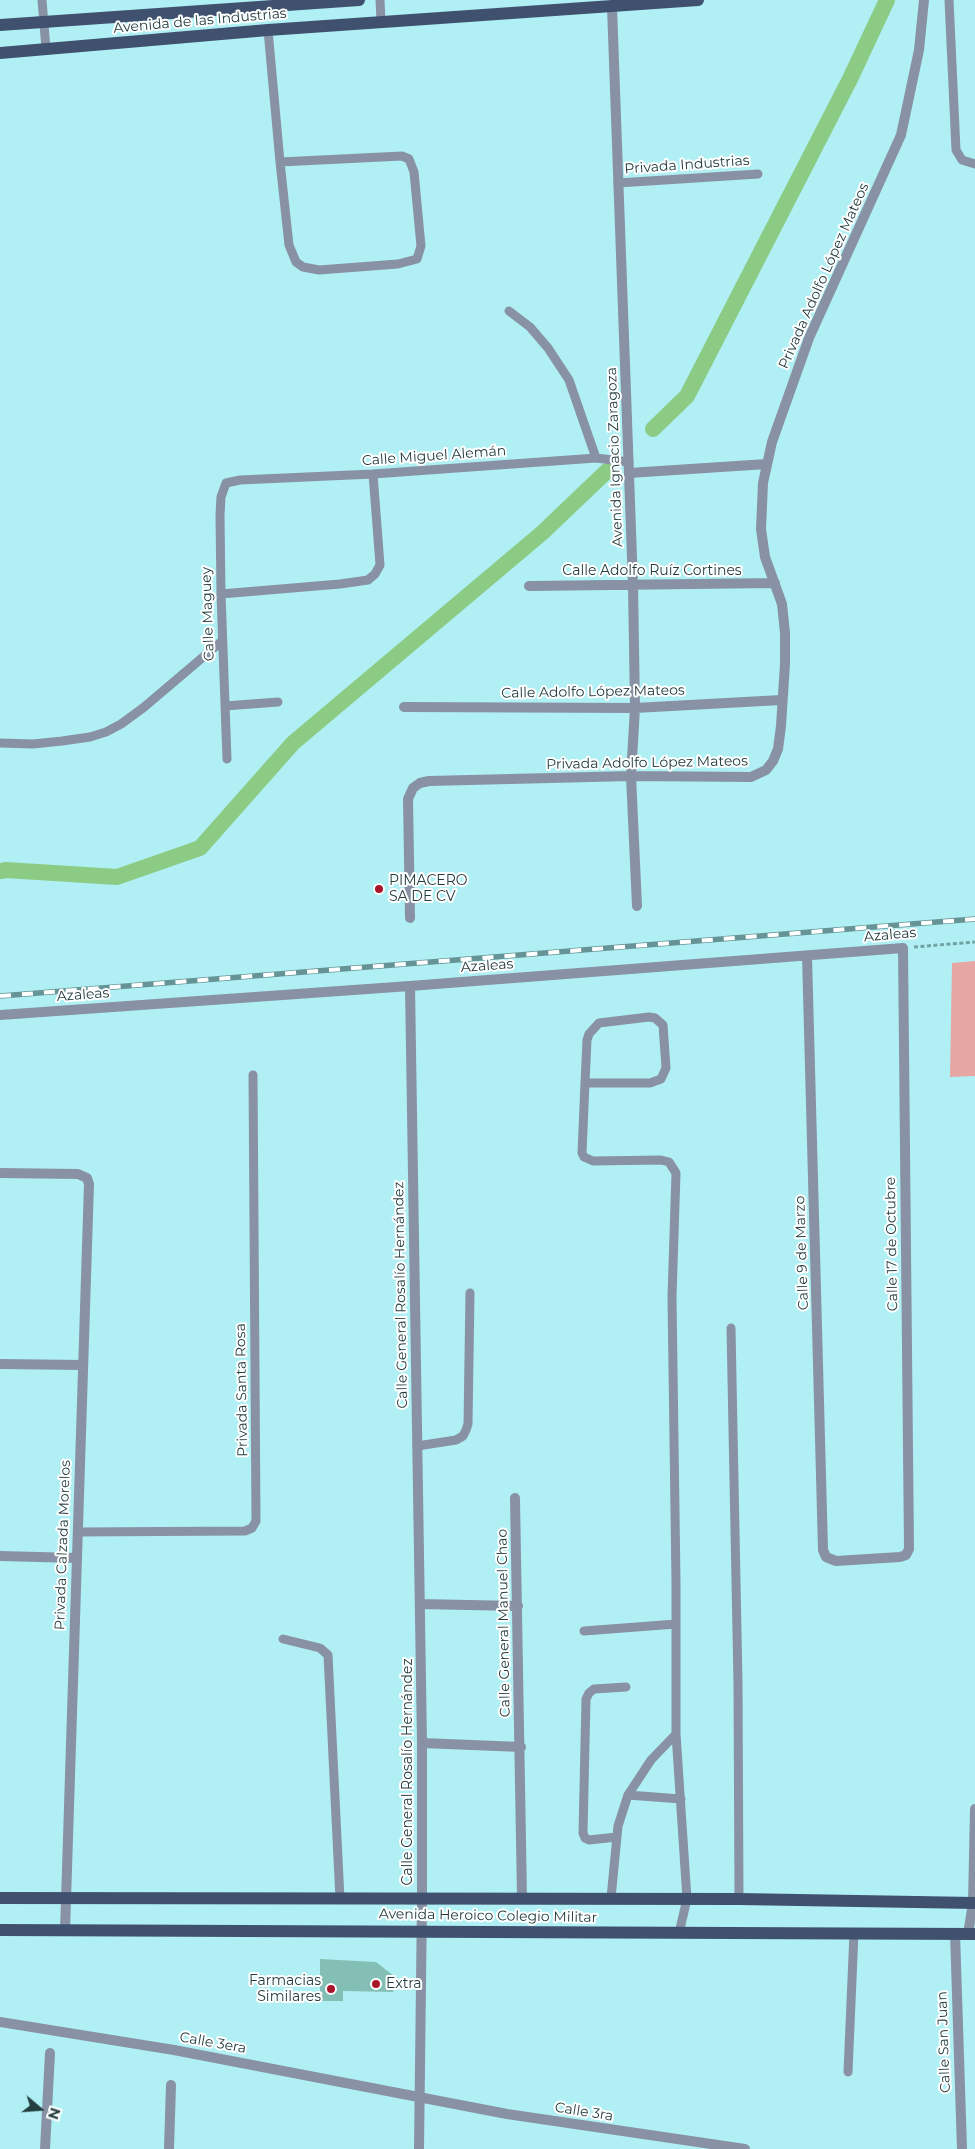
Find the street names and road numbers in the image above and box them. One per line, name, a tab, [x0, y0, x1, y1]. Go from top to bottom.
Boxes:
street label: Avenida de las Industrias	[113, 5, 287, 37]
street label: Privada Industrias	[624, 152, 750, 178]
street label: Privada Adolfo López Mateos	[775, 180, 873, 372]
street label: Avenida Ignacio Zaragoza	[603, 367, 627, 547]
street label: Calle Miguel Alemán	[361, 443, 507, 469]
street label: Calle Adolfo Ruíz Cortines	[562, 563, 742, 579]
street label: Calle Maguey	[198, 567, 218, 661]
street label: Calle Adolfo López Mateos	[501, 682, 685, 702]
street label: Privada Adolfo López Mateos	[546, 753, 748, 773]
street label: Azaleas	[863, 924, 917, 946]
street label: Azaleas	[460, 956, 514, 976]
street label: Azaleas	[56, 985, 110, 1005]
street label: Calle 17 de Octubre	[882, 1177, 902, 1311]
street label: Calle General Rosalío Hernández	[391, 1181, 411, 1409]
street label: Calle 9 de Marzo	[792, 1195, 812, 1311]
street label: Privada Santa Rosa	[232, 1323, 252, 1457]
street label: Privada Calzada Morelos	[52, 1460, 74, 1630]
street label: Calle General Manuel Chao	[494, 1529, 514, 1717]
street label: Calle General Rosalío Hernández	[400, 1658, 416, 1886]
street label: Avenida Heroico Colegio Militar	[379, 1906, 597, 1926]
street label: Calle San Juan	[934, 1991, 954, 2093]
street label: Calle 3era	[178, 2029, 248, 2057]
street label: Calle 3ra	[554, 2099, 614, 2125]

